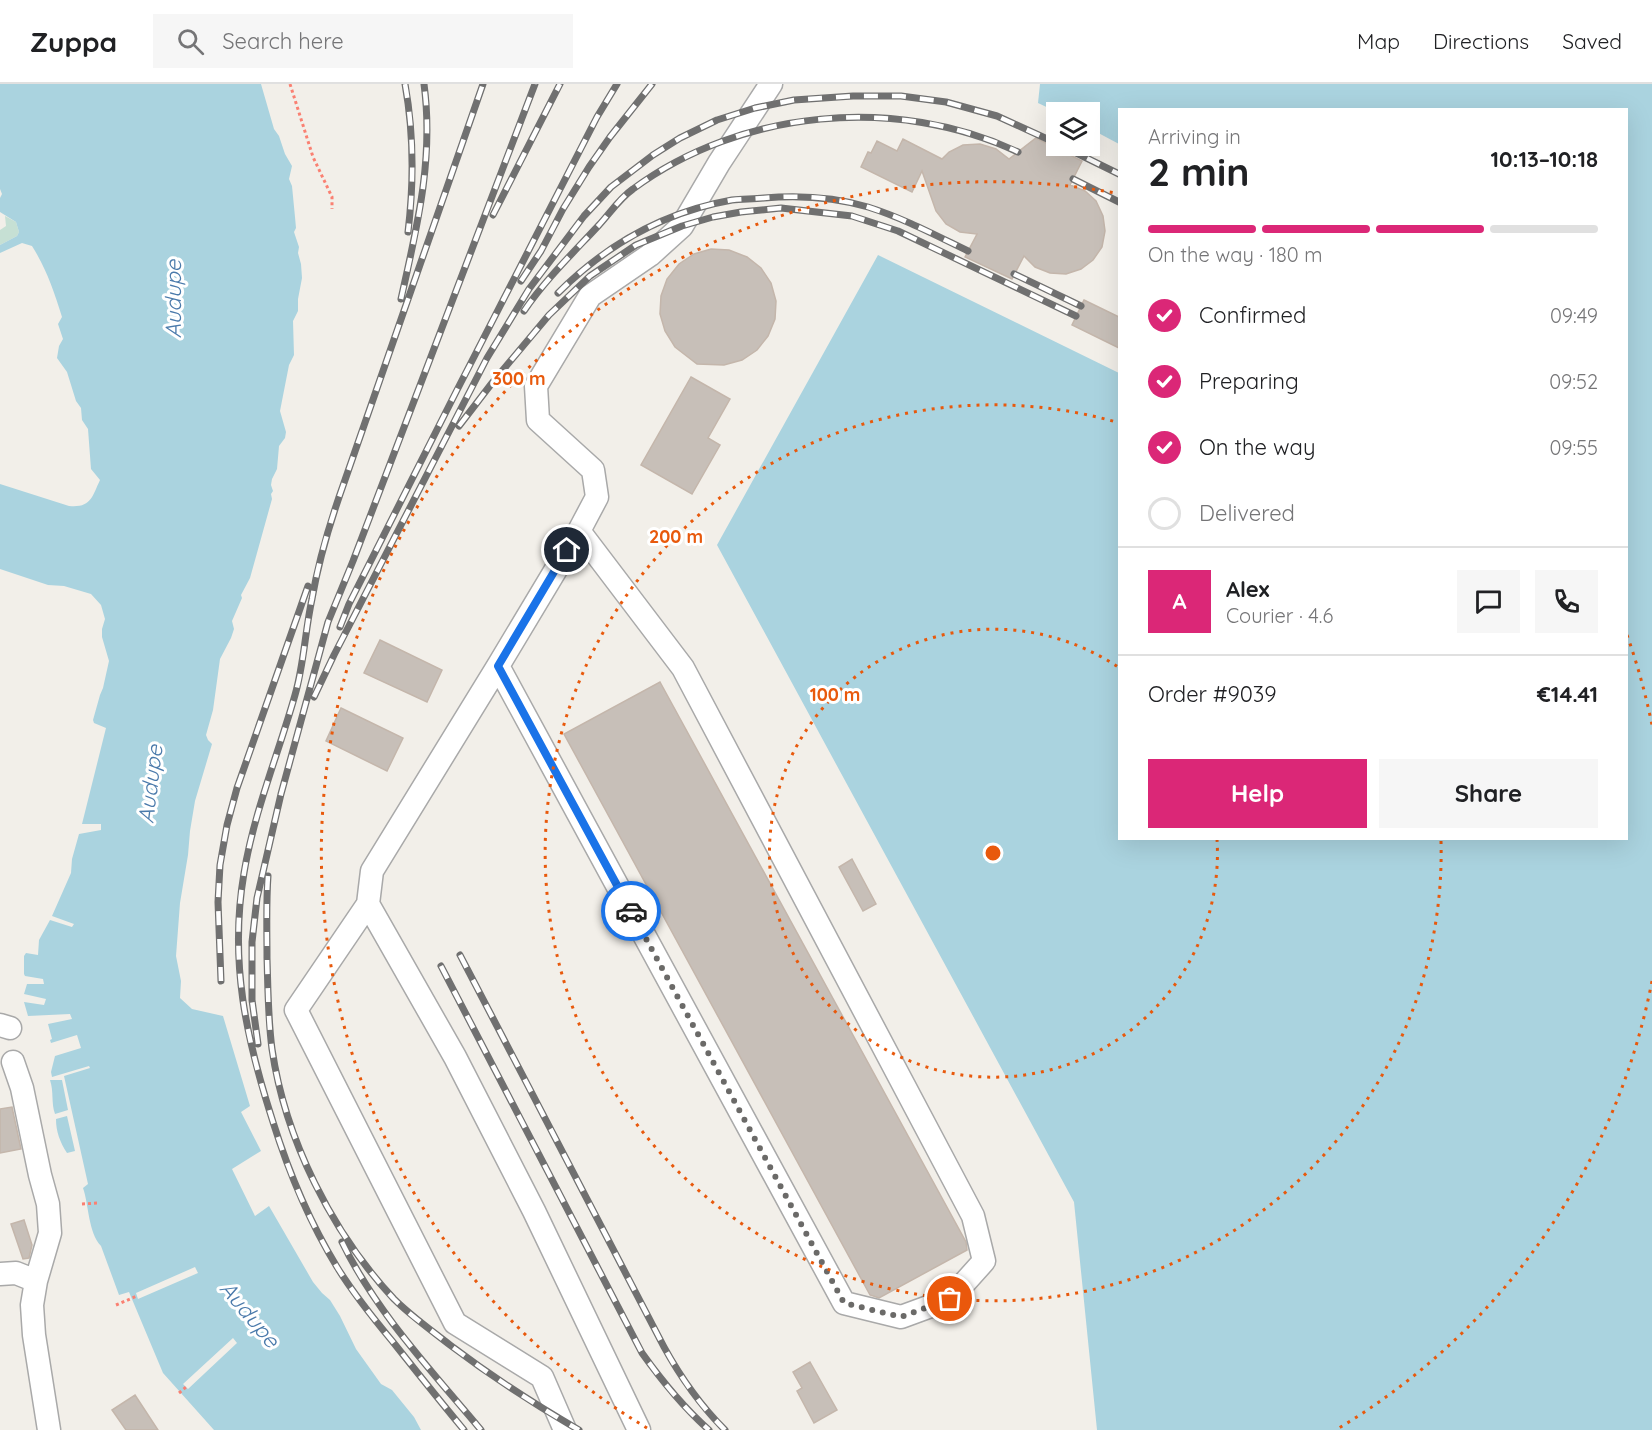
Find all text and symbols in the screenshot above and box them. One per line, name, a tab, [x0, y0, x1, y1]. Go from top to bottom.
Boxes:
search box	[153, 14, 573, 68]
text: Zuppa	[30, 24, 117, 59]
icon: search	[174, 25, 207, 58]
text: Search here	[222, 27, 344, 55]
text: Map	[1357, 28, 1400, 54]
text: Directions	[1433, 28, 1529, 54]
text: Saved	[1562, 28, 1622, 54]
map controls	[1046, 102, 1100, 156]
button: layers	[1046, 102, 1100, 156]
text: Arriving in	[1148, 124, 1241, 149]
text: 10:13–10:18	[1490, 145, 1598, 173]
text: 2 min	[1148, 147, 1250, 196]
text: On the way · 180 m	[1148, 242, 1322, 267]
water label: Audupe	[159, 258, 187, 338]
icon: check	[1148, 299, 1181, 332]
text: Confirmed	[1199, 301, 1306, 329]
text: 09:49	[1550, 303, 1598, 328]
icon: check	[1148, 365, 1181, 398]
text: 300 m	[492, 367, 546, 390]
text: Preparing	[1199, 367, 1299, 395]
text: 09:52	[1549, 369, 1598, 394]
icon: check	[1148, 431, 1181, 464]
text: On the way	[1199, 433, 1315, 461]
text: 09:55	[1549, 435, 1598, 460]
text: Delivered	[1199, 499, 1295, 527]
pin	[541, 524, 592, 575]
text: 200 m	[649, 525, 703, 548]
icon: home	[550, 533, 583, 566]
button: chat	[1457, 570, 1520, 633]
button: phone	[1535, 570, 1598, 633]
text: Alex	[1226, 575, 1269, 603]
text: A	[1172, 587, 1187, 615]
text: Courier · 4.6	[1226, 603, 1333, 628]
text: Order #9039	[1148, 680, 1277, 708]
text: €14.41	[1537, 680, 1598, 708]
text: 100 m	[810, 683, 860, 706]
water label: Audupe	[131, 742, 169, 825]
button: Help	[1148, 759, 1367, 828]
button: Share	[1379, 759, 1598, 828]
centre of rings	[983, 843, 1003, 863]
courier	[601, 881, 661, 941]
icon: car	[615, 895, 648, 928]
pin	[924, 1273, 975, 1324]
water label: Audupe	[214, 1275, 287, 1354]
icon: bag	[933, 1282, 966, 1315]

